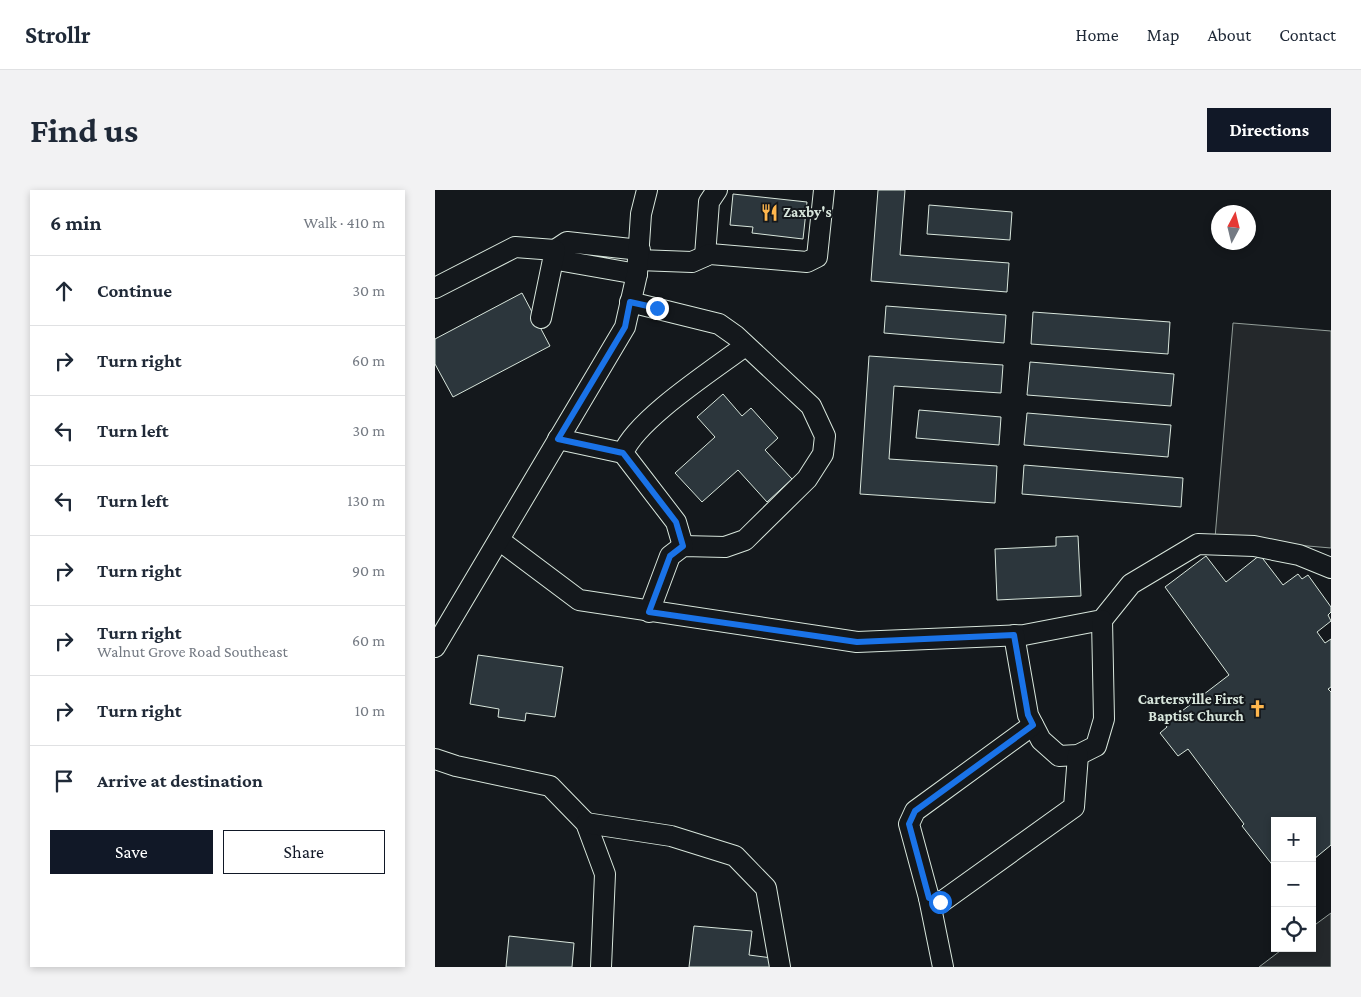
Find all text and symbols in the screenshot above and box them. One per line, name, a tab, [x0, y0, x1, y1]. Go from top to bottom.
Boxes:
text: Strollr	[25, 21, 91, 48]
text: Home	[1076, 25, 1119, 45]
text: Map	[1147, 25, 1179, 45]
text: About	[1207, 25, 1251, 45]
text: Contact	[1279, 25, 1336, 45]
button: Directions	[1207, 108, 1331, 152]
text: Find us	[30, 111, 138, 150]
restaurant icon: Zaxby's	[759, 202, 779, 222]
place label: Zaxby's	[783, 204, 832, 220]
north arrow	[1211, 205, 1256, 250]
text: 6 min	[50, 211, 101, 235]
text: Walk · 410 m	[304, 214, 385, 231]
icon: ahead	[50, 277, 78, 305]
text: Continue	[97, 280, 172, 301]
text: 30 m	[353, 282, 385, 299]
route end	[646, 297, 669, 320]
icon: right	[50, 347, 78, 375]
text: Turn right	[97, 350, 182, 371]
text: 60 m	[352, 352, 385, 369]
icon: left	[50, 417, 78, 445]
text: Turn left	[97, 420, 169, 441]
text: 30 m	[353, 422, 385, 439]
icon: left	[50, 487, 78, 515]
text: Turn left	[97, 490, 169, 511]
text: 130 m	[347, 492, 385, 509]
icon: right	[50, 557, 78, 585]
text: Turn right	[97, 560, 182, 581]
text: 90 m	[352, 562, 385, 579]
text: Turn right	[97, 622, 182, 643]
icon: right	[50, 627, 78, 655]
text: 60 m	[352, 632, 385, 649]
text: Walnut Grove Road Southeast	[97, 643, 288, 660]
place label: Cartersville First Baptist Church	[1138, 691, 1245, 724]
icon: right	[50, 697, 78, 725]
church icon: Cartersville First Baptist Church	[1248, 698, 1268, 718]
text: Turn right	[97, 700, 182, 721]
text: 10 m	[355, 702, 385, 719]
icon: arrive	[50, 767, 78, 795]
text: Arrive at destination	[97, 770, 263, 791]
map controls	[1271, 817, 1316, 952]
button: +	[1271, 817, 1316, 862]
button: Save	[50, 830, 213, 874]
button: Share	[223, 830, 385, 874]
button: −	[1271, 862, 1316, 907]
route start	[929, 891, 952, 914]
button: locate	[1271, 907, 1316, 952]

